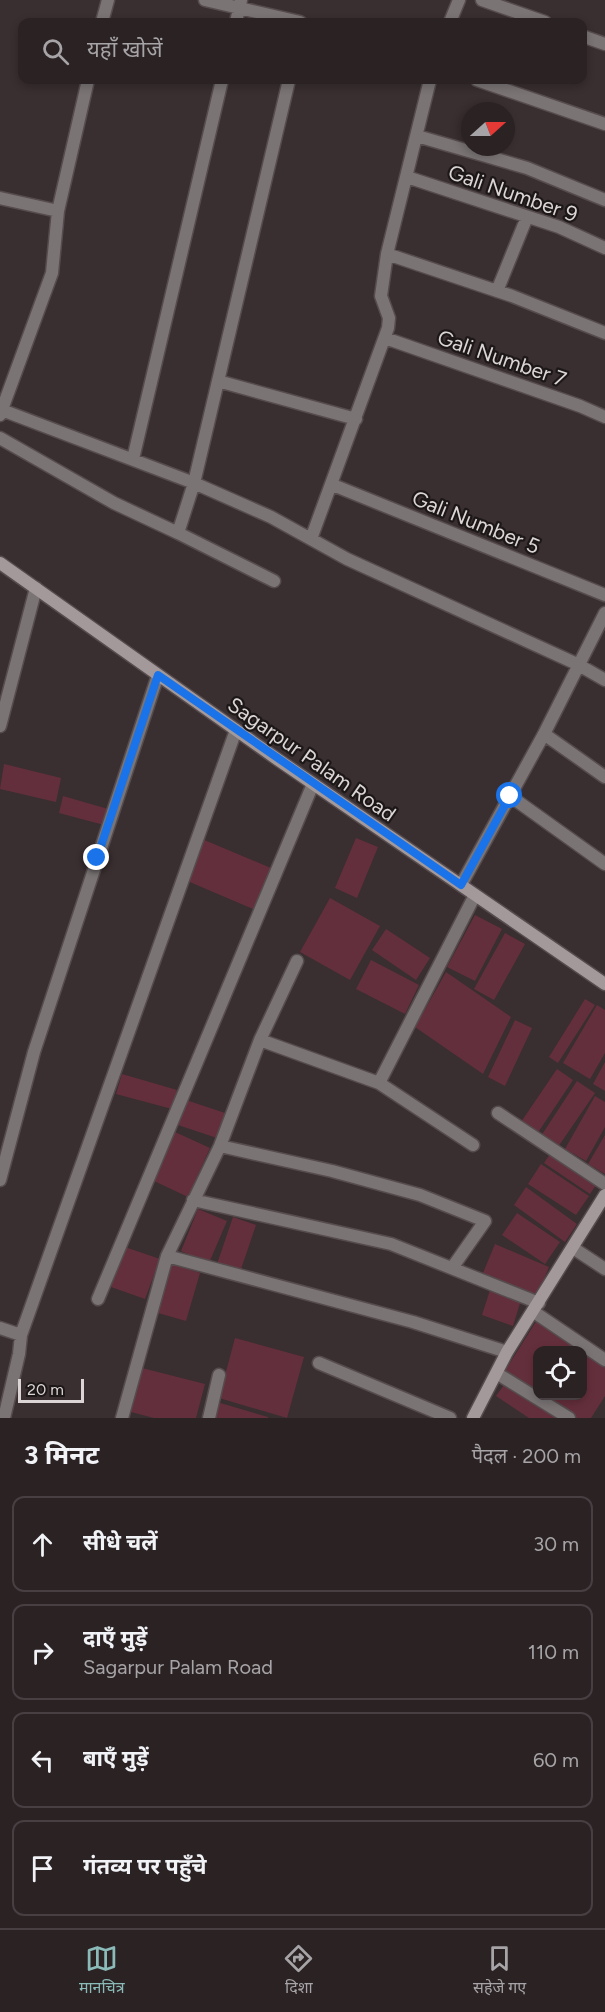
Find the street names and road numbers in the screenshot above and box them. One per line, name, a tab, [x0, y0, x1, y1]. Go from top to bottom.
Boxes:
street label: Gali Number 9	[445, 159, 581, 227]
street label: Gali Number 7	[434, 324, 570, 392]
street label: Gali Number 5	[409, 485, 543, 559]
street label: Sagarpur Palam Road	[223, 692, 401, 826]

